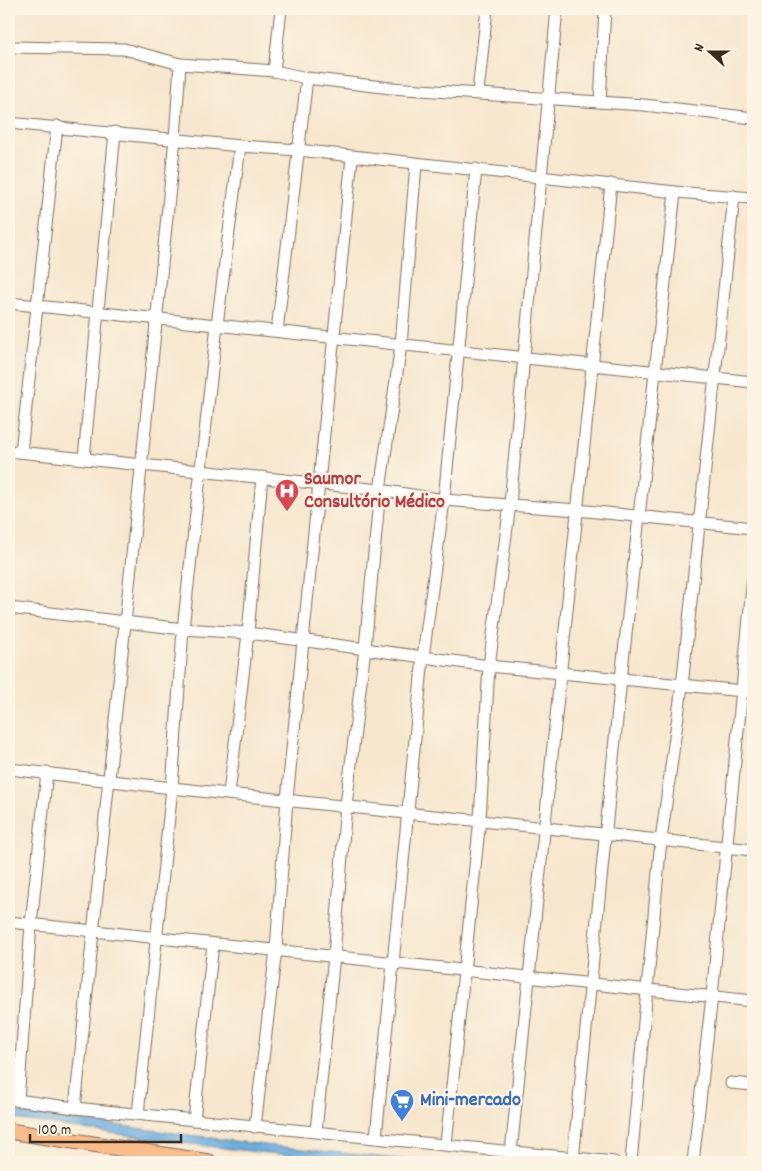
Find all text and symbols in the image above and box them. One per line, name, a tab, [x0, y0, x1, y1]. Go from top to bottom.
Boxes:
north arrow	[684, 28, 734, 78]
text: N	[689, 41, 710, 55]
place label: Saumor Consultório Médico	[304, 466, 445, 517]
hospital icon: Saumor Consultório Médico	[274, 478, 300, 512]
place label: Mini-mercado	[420, 1087, 521, 1115]
supermarket icon: Mini-mercado	[389, 1088, 415, 1122]
scale bar	[30, 1111, 181, 1143]
text: 100 m	[38, 1120, 71, 1142]

